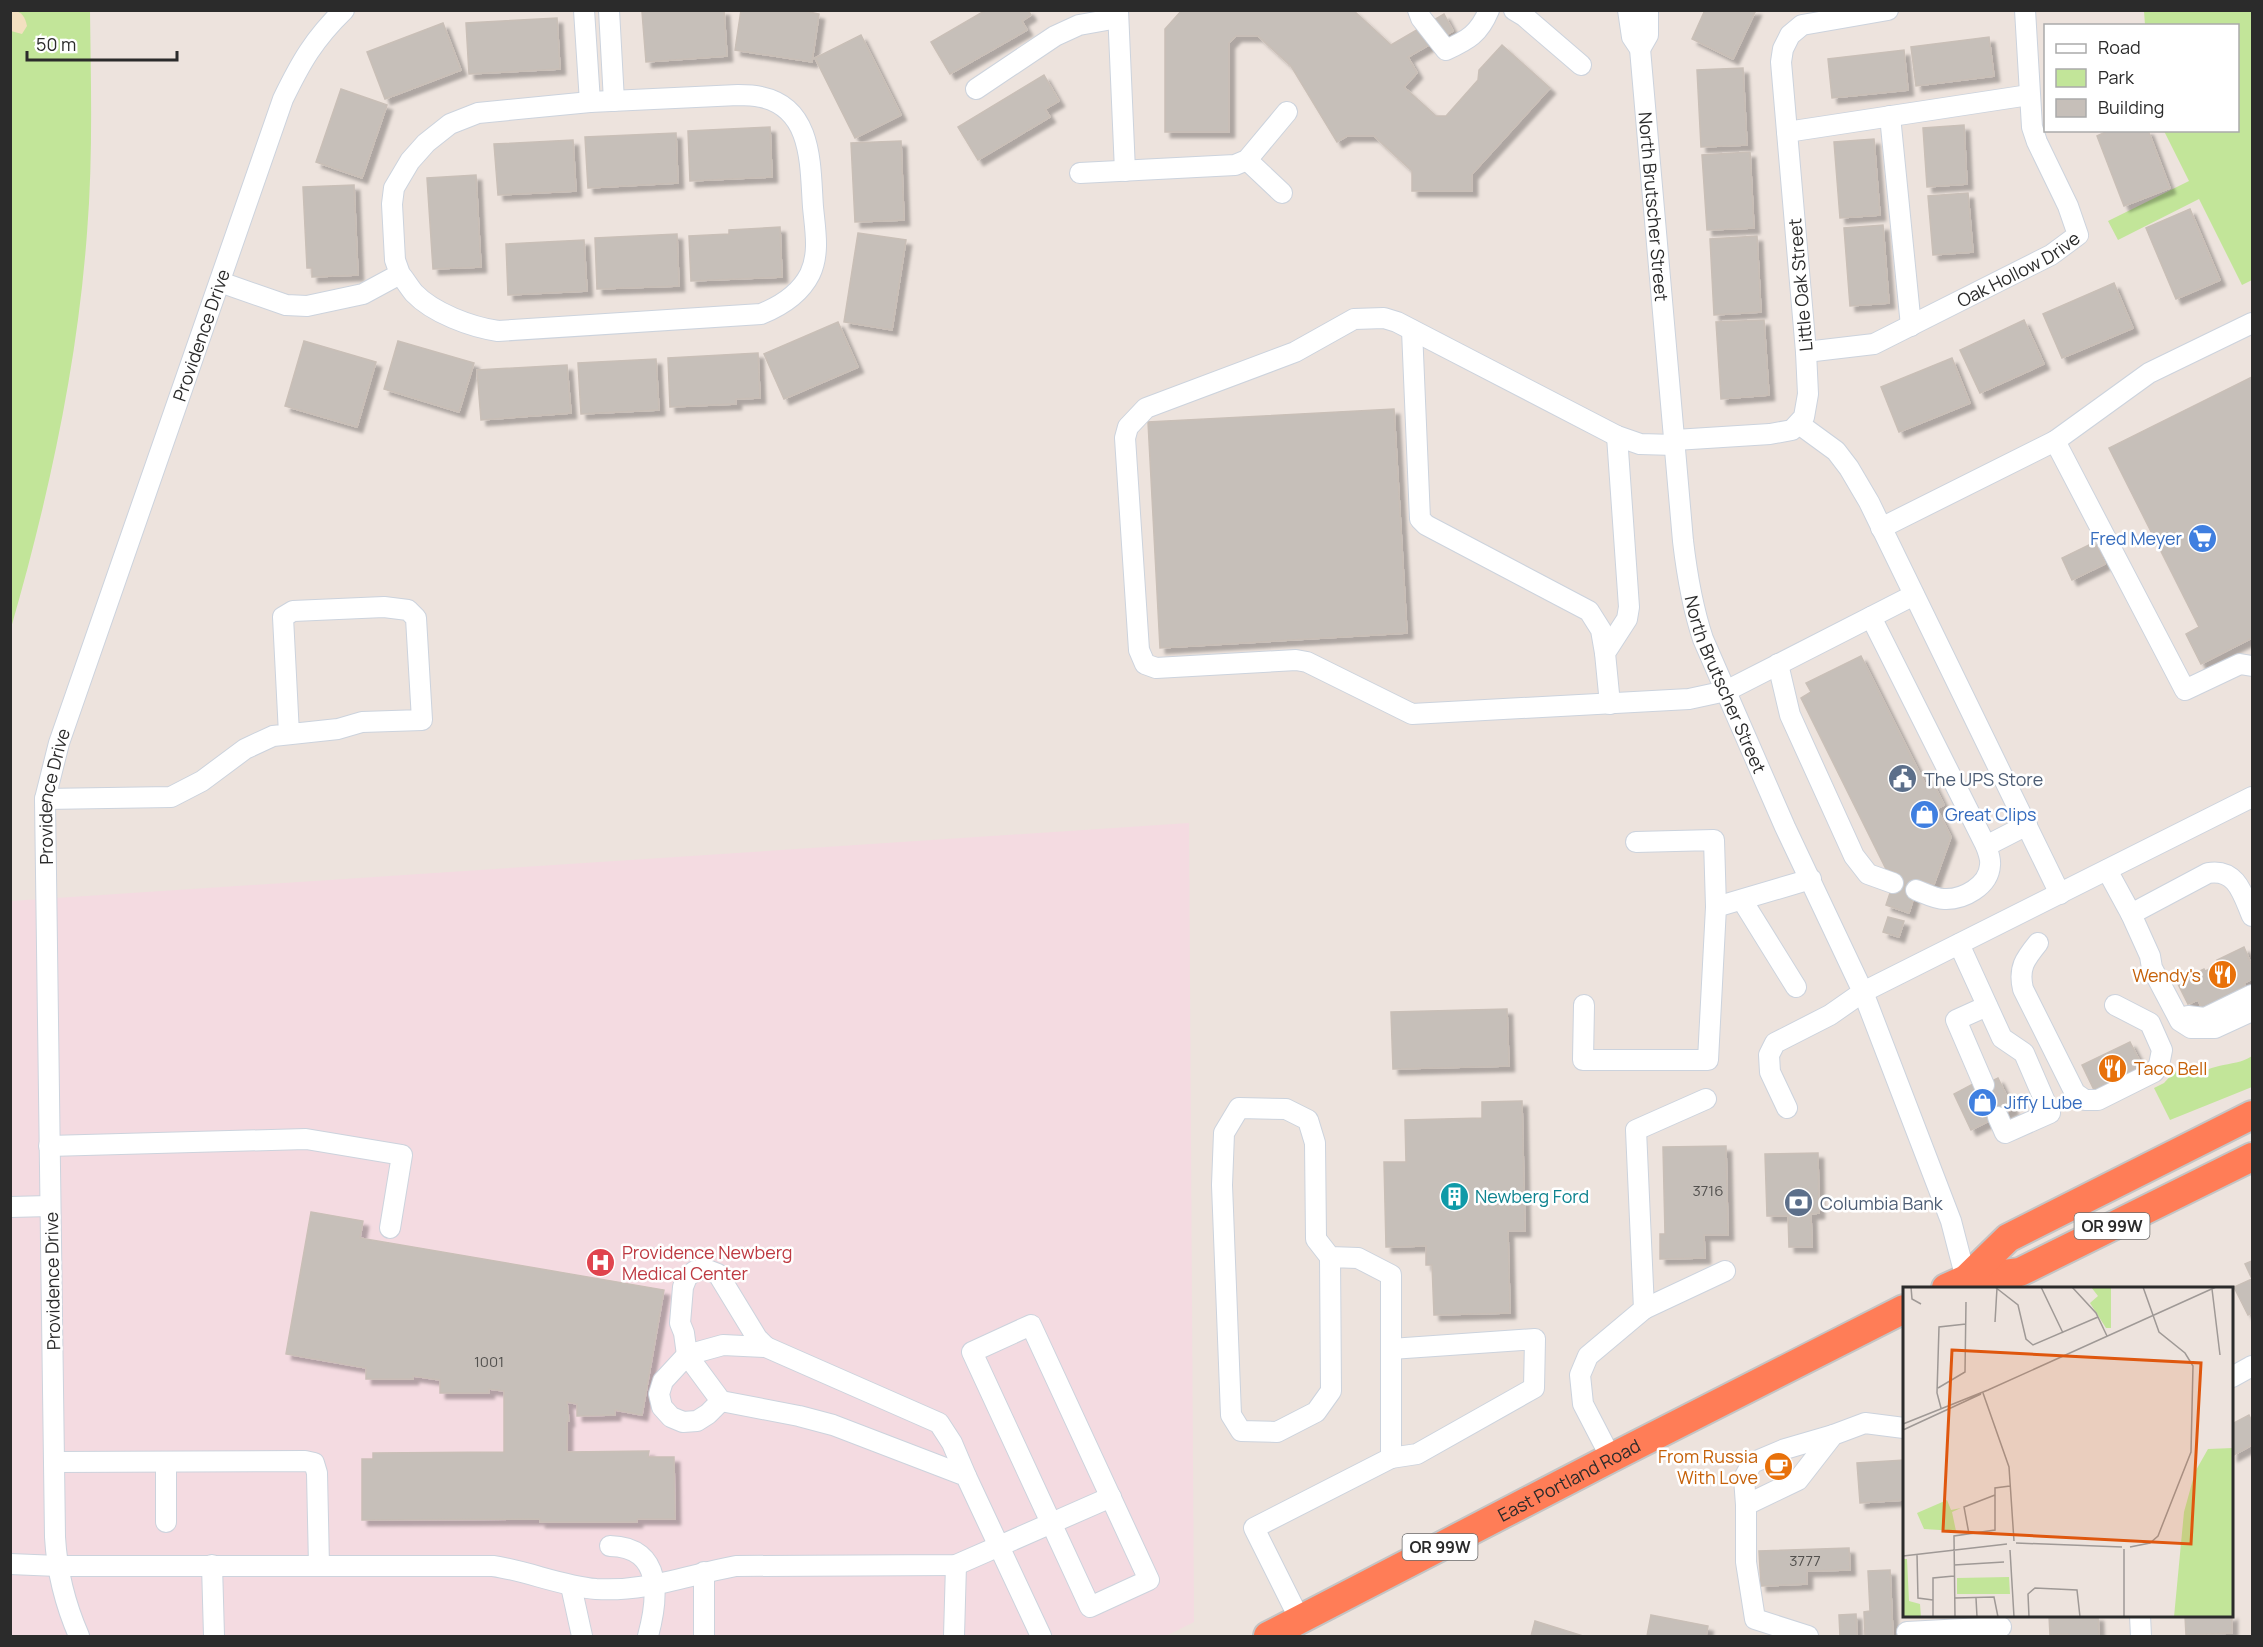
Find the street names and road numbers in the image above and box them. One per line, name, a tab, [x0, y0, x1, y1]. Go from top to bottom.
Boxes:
street label: North Brutscher Street	[1634, 111, 1674, 302]
street label: Little Oak Street	[1782, 217, 1818, 353]
street label: Oak Hollow Drive	[1953, 226, 2085, 312]
street label: Providence Drive	[167, 266, 235, 404]
street label: North Brutscher Street	[1680, 593, 1772, 777]
street label: Providence Drive	[32, 725, 75, 865]
street label: Providence Drive	[39, 1212, 65, 1350]
road number: OR 99W	[2074, 1213, 2150, 1239]
street label: East Portland Road	[1493, 1433, 1644, 1527]
road number: OR 99W	[1402, 1534, 1478, 1560]

